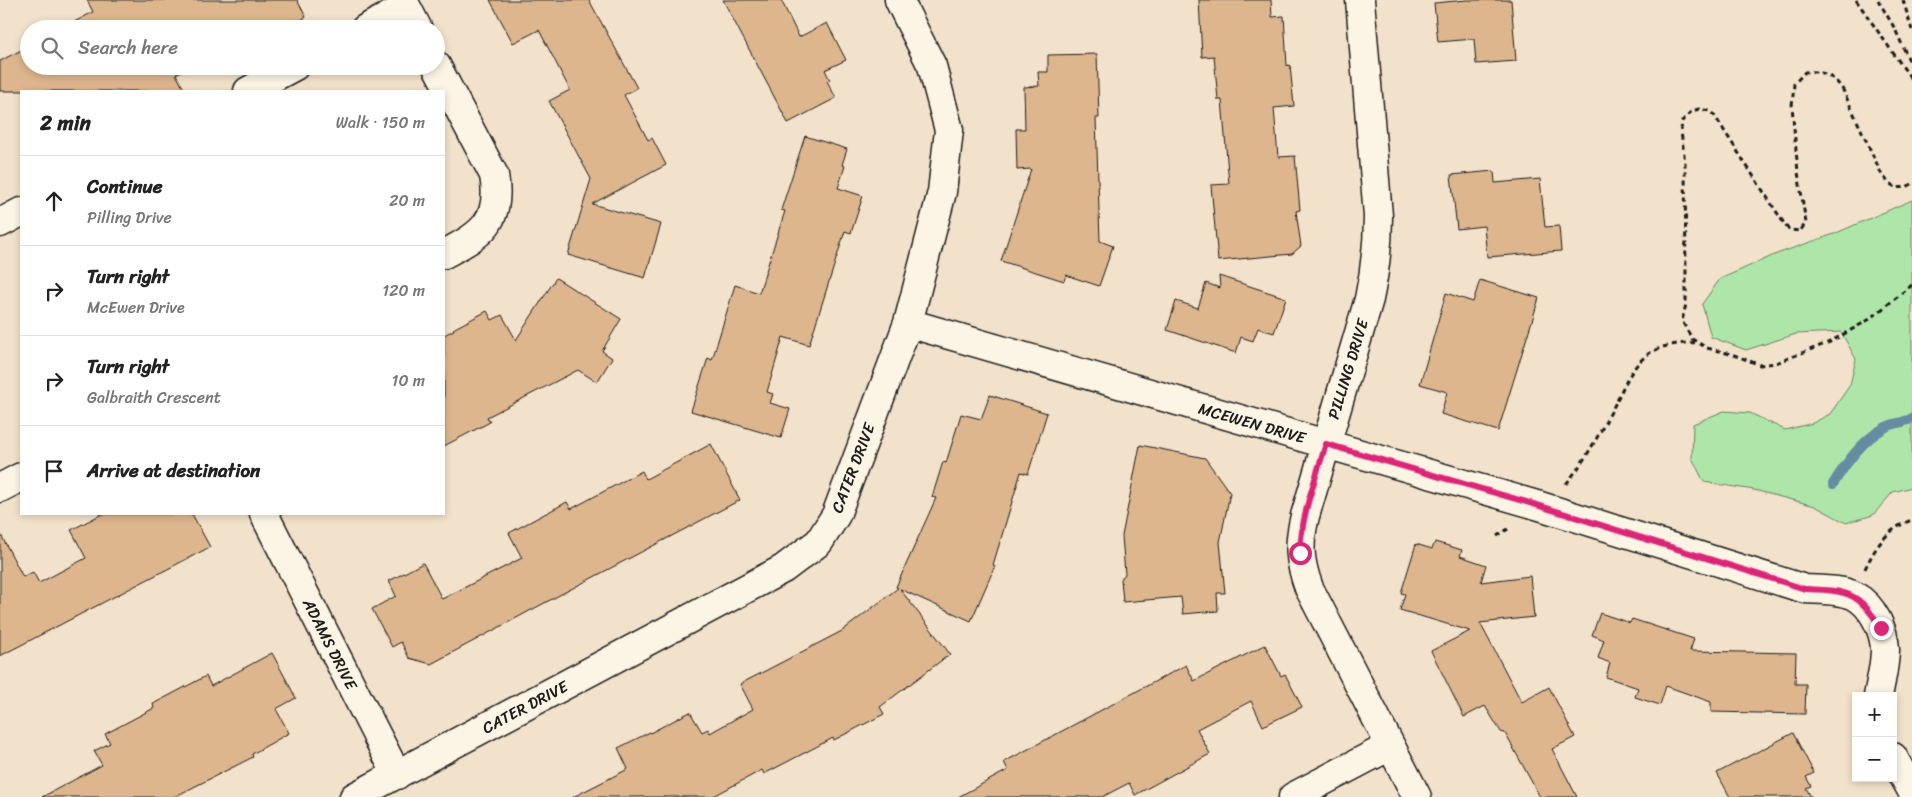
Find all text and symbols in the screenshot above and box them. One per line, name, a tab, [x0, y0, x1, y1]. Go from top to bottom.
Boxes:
search box	[20, 20, 445, 75]
text: Search here	[78, 31, 178, 64]
icon: search	[38, 34, 66, 62]
text: 2 min	[40, 104, 91, 142]
text: Walk · 150 m	[336, 108, 425, 137]
text: Continue	[87, 170, 163, 203]
text: 20 m	[389, 186, 425, 215]
icon: ahead	[40, 187, 68, 215]
text: Pilling Drive	[87, 203, 172, 232]
text: Turn right	[87, 260, 169, 293]
text: 120 m	[382, 276, 425, 305]
icon: right	[40, 277, 68, 305]
text: McEwen Drive	[87, 293, 185, 322]
street label: PILLING DRIVE	[1319, 314, 1377, 423]
text: Turn right	[87, 350, 169, 383]
text: 10 m	[392, 366, 425, 395]
icon: right	[40, 367, 68, 395]
text: Galbraith Crescent	[87, 383, 221, 412]
street label: MCEWEN DRIVE	[1195, 394, 1310, 452]
street label: CATER DRIVE	[823, 418, 884, 517]
text: Arrive at destination	[87, 454, 260, 487]
icon: arrive	[40, 457, 68, 485]
route start	[1289, 542, 1312, 565]
street label: ADAMS DRIVE	[294, 592, 366, 696]
route end	[1870, 617, 1893, 640]
street label: CATER DRIVE	[477, 672, 574, 742]
map controls	[1852, 692, 1897, 782]
button: +	[1852, 692, 1897, 737]
button: −	[1852, 737, 1897, 782]

